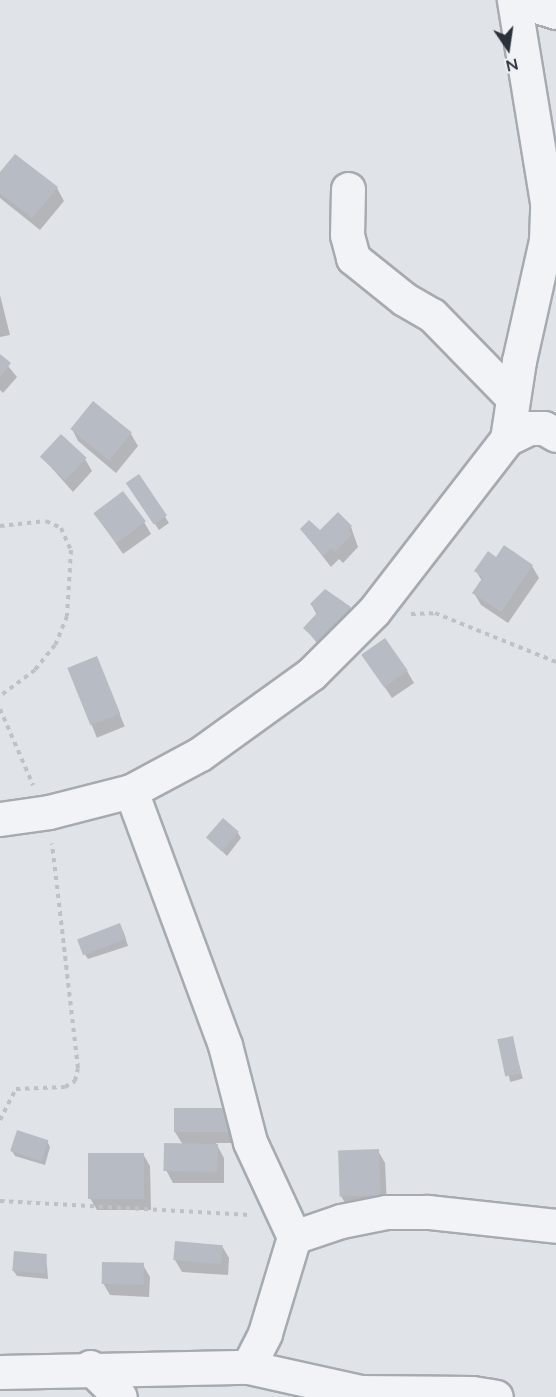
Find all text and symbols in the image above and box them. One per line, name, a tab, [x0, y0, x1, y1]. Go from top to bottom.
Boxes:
north arrow	[478, 18, 538, 78]
text: N	[504, 55, 520, 77]

